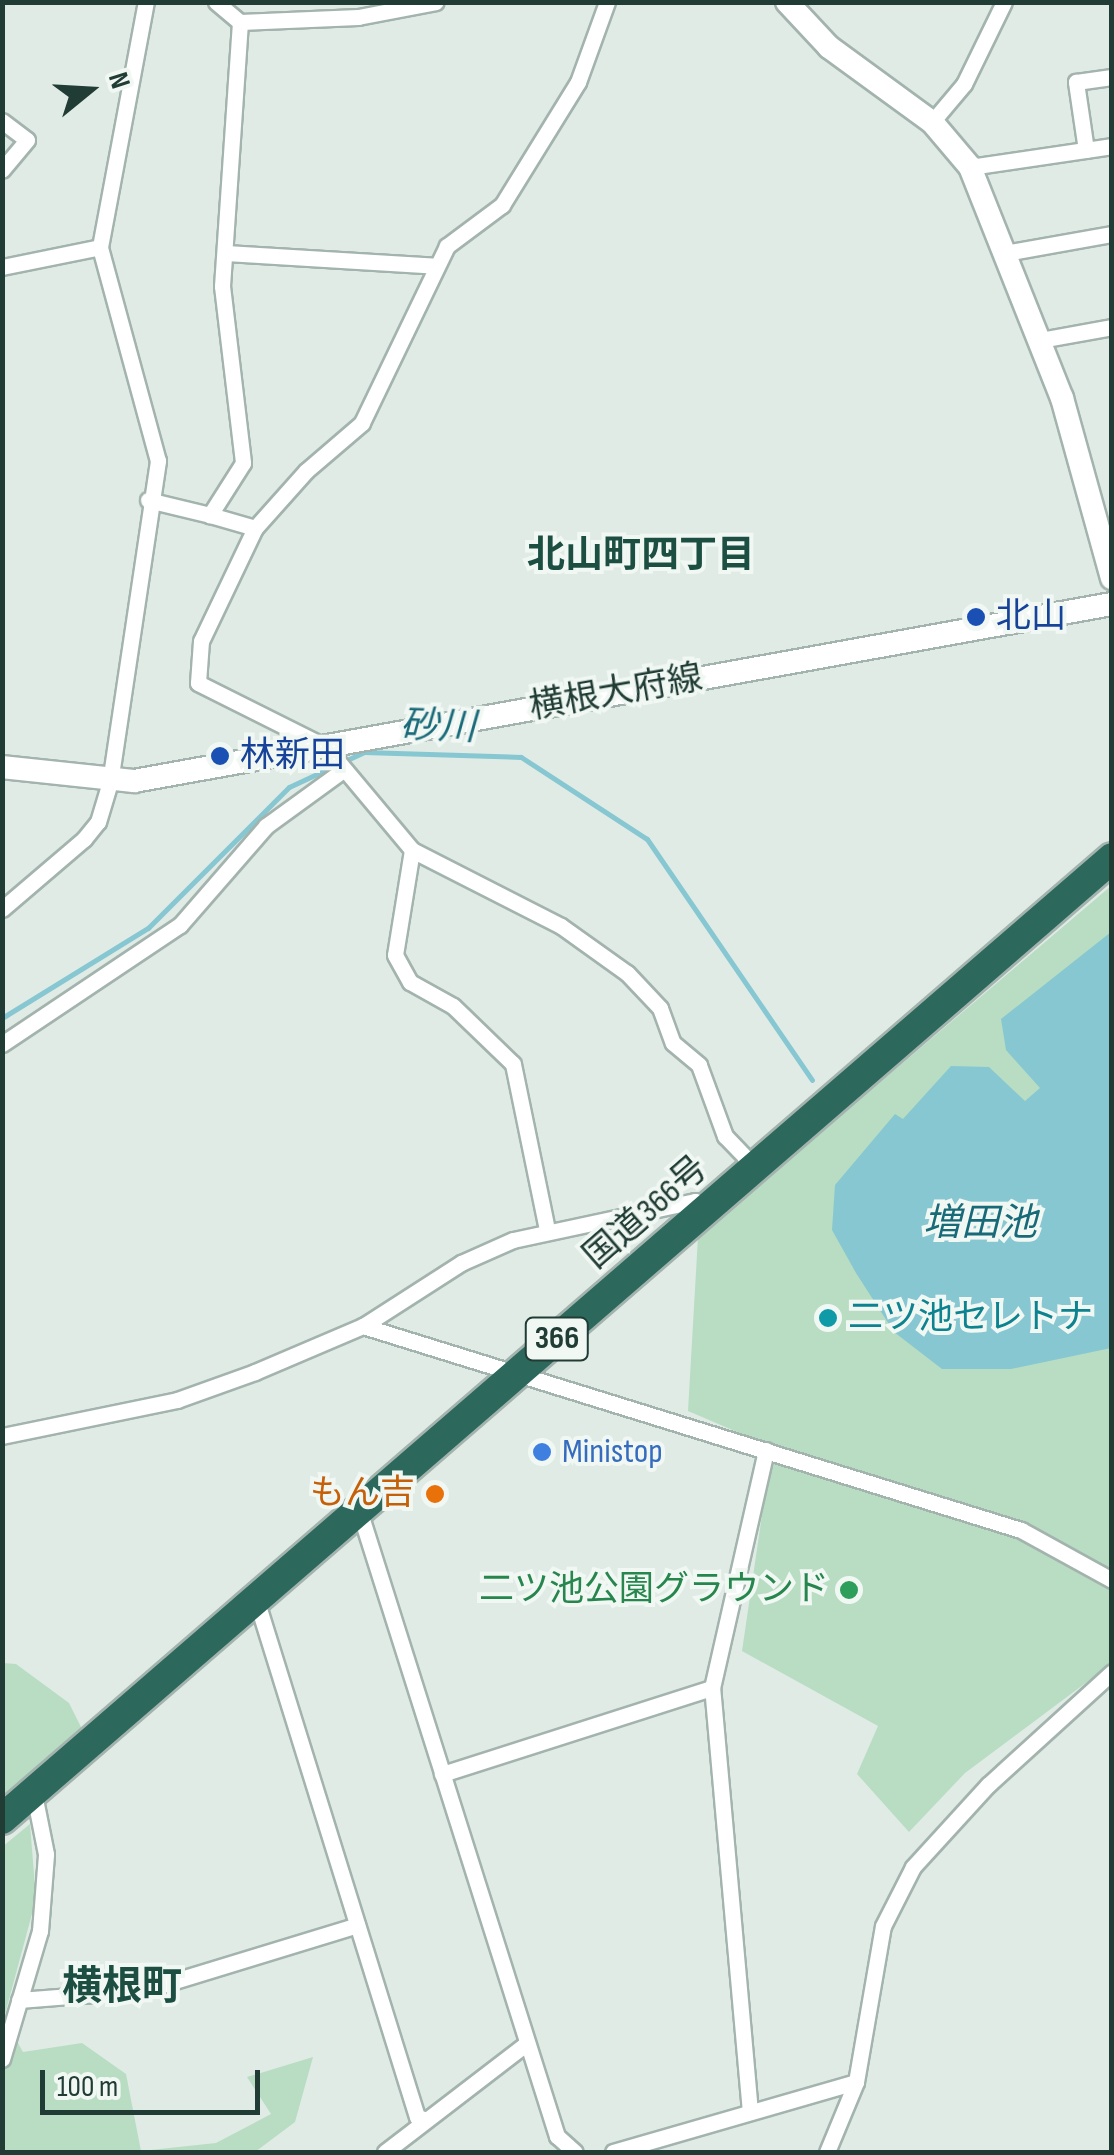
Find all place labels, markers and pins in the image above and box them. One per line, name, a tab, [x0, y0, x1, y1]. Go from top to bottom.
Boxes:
place label: 北山	[996, 596, 1066, 638]
marker: 北山	[965, 606, 987, 628]
place label: 林新田	[240, 735, 345, 777]
marker: 林新田	[209, 745, 231, 767]
place label: 二ツ池セレトナ	[848, 1297, 1093, 1339]
marker: 二ツ池セレトナ	[817, 1307, 839, 1329]
place label: Ministop	[562, 1431, 663, 1473]
marker: Ministop	[531, 1441, 553, 1463]
place label: もん吉	[310, 1473, 415, 1515]
marker: もん吉	[424, 1483, 446, 1505]
place label: 二ツ池公園グラウンド	[479, 1569, 829, 1611]
marker: 二ツ池公園グラウンド	[838, 1579, 860, 1601]

